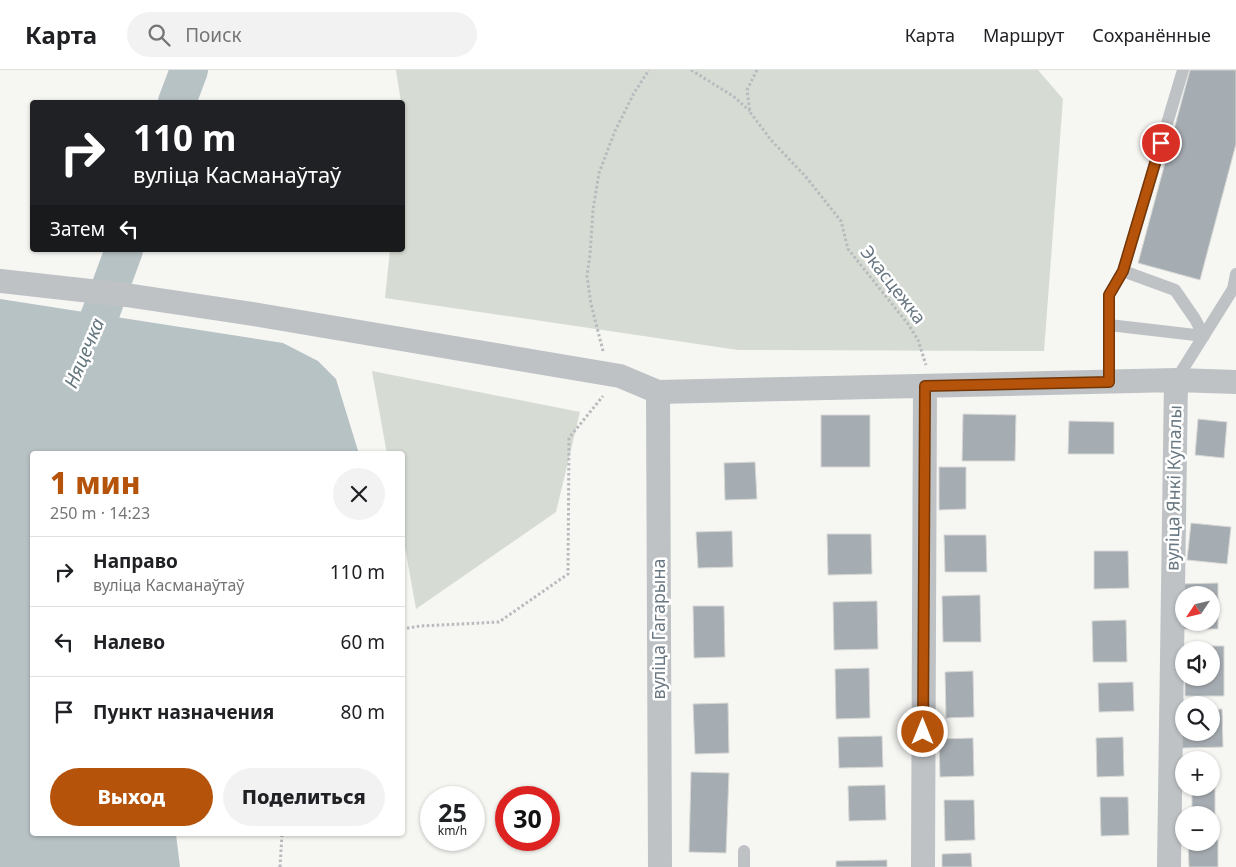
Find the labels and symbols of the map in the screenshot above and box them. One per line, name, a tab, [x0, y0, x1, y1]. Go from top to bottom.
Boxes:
pin	[1140, 122, 1182, 164]
street label: Экасцежка	[856, 240, 932, 328]
water label: Няцечка	[58, 314, 110, 392]
street label: вуліца Янкі Купалы	[1160, 405, 1186, 571]
street label: вуліца Гагарына	[646, 558, 670, 700]
north arrow	[1175, 586, 1220, 631]
position arrow	[896, 705, 948, 757]
speed limit sign: 30	[495, 786, 560, 851]

